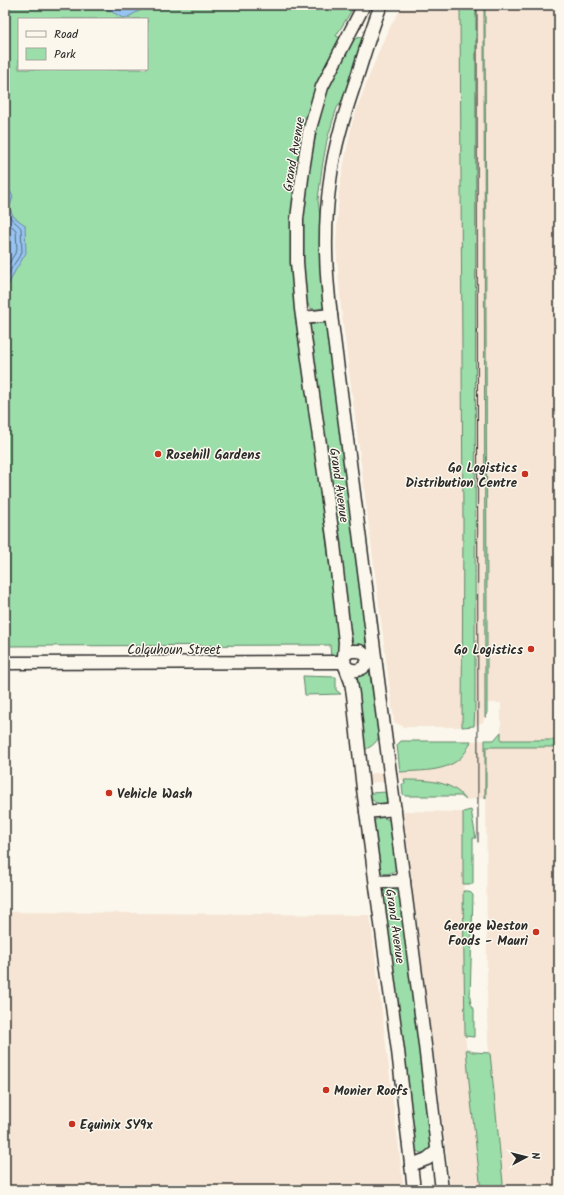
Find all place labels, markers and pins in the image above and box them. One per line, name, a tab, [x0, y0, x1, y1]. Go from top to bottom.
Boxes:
place label: Rosehill Gardens	[166, 445, 261, 466]
marker: Rosehill Gardens	[153, 449, 163, 459]
place label: Go Logistics Distribution Centre	[405, 458, 518, 494]
marker: Go Logistics Distribution Centre	[520, 469, 530, 479]
place label: Go Logistics	[454, 640, 523, 661]
marker: Go Logistics	[526, 644, 536, 654]
place label: Vehicle Wash	[117, 784, 192, 805]
marker: Vehicle Wash	[104, 788, 114, 798]
place label: George Weston Foods - Mauri	[444, 916, 529, 952]
marker: George Weston Foods - Mauri	[531, 927, 541, 937]
place label: Monier Roofs	[334, 1081, 408, 1102]
marker: Monier Roofs	[321, 1085, 331, 1095]
place label: Equinix SY9x	[80, 1115, 153, 1136]
marker: Equinix SY9x	[67, 1119, 77, 1129]

